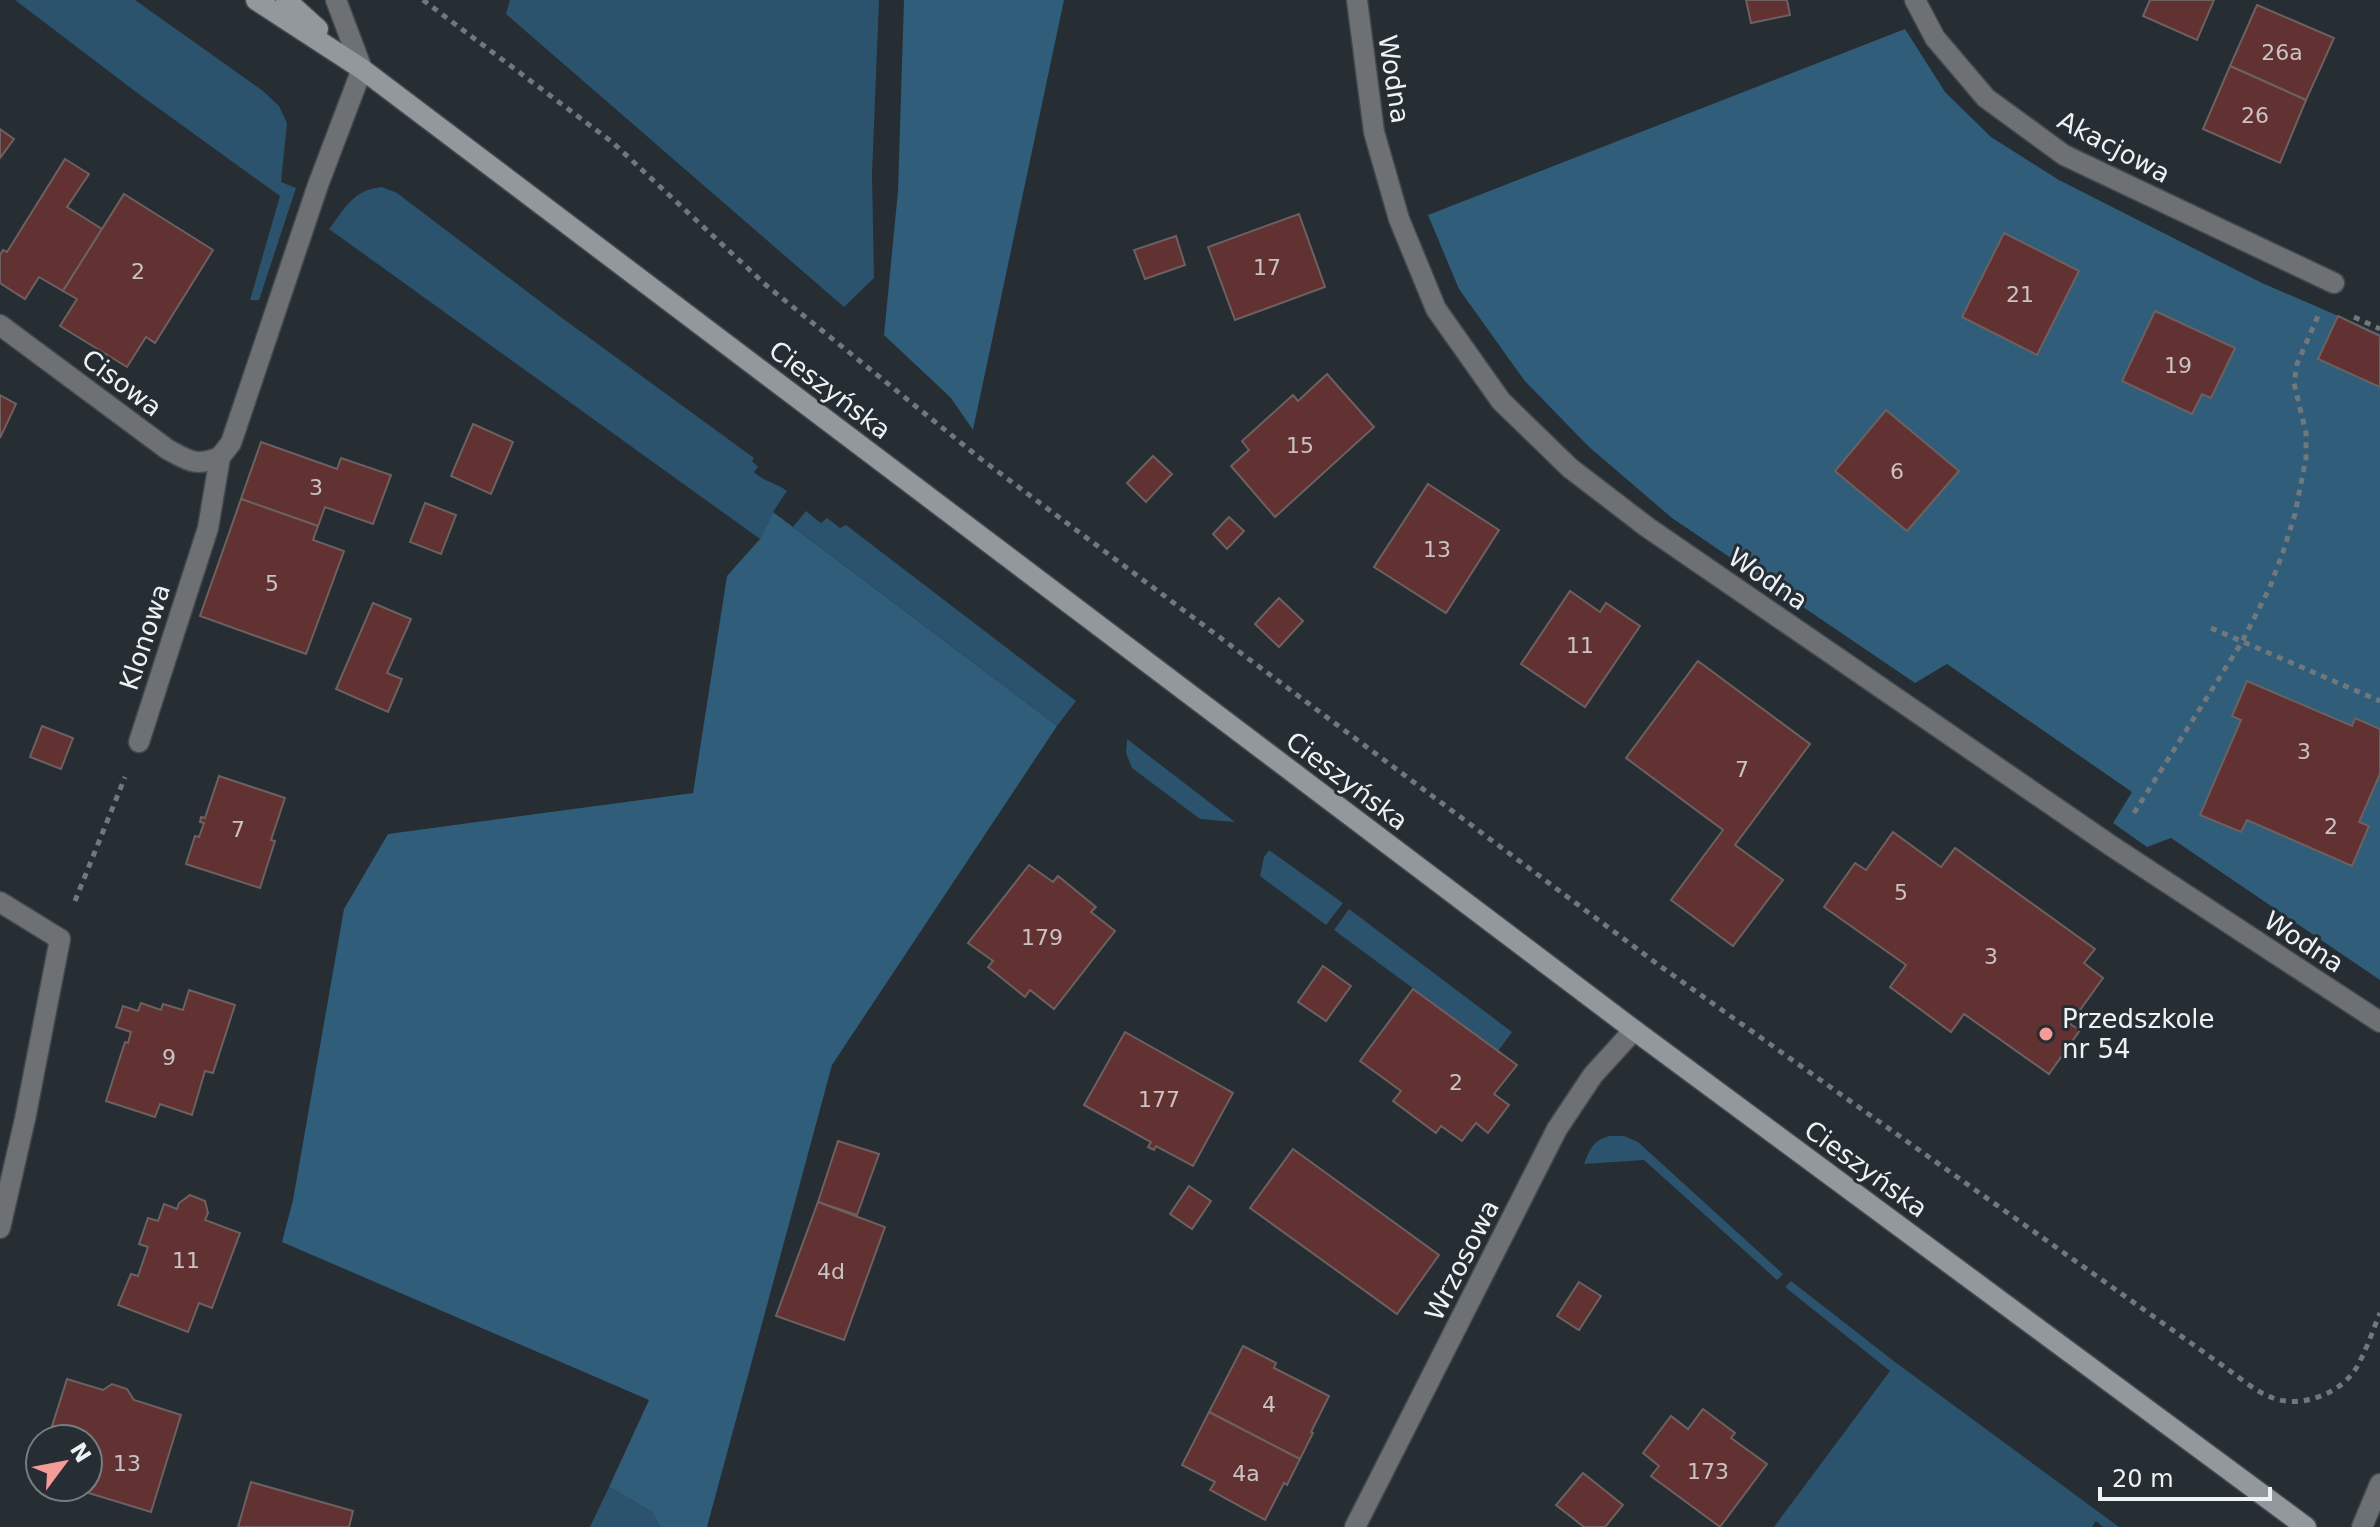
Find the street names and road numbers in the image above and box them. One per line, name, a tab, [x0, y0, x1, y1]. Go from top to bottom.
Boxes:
street label: Wodna	[1372, 33, 1416, 125]
street label: Akacjowa	[2053, 105, 2175, 189]
street label: Cieszyńska	[763, 335, 897, 445]
street label: Cisowa	[76, 343, 168, 423]
street label: Wodna	[1723, 542, 1813, 616]
street label: Klonowa	[114, 580, 176, 694]
street label: Cieszyńska	[1280, 726, 1414, 836]
street label: Wodna	[2259, 905, 2349, 979]
street label: Cieszyńska	[1799, 1114, 1933, 1224]
street label: Wrzosowa	[1419, 1195, 1505, 1325]

